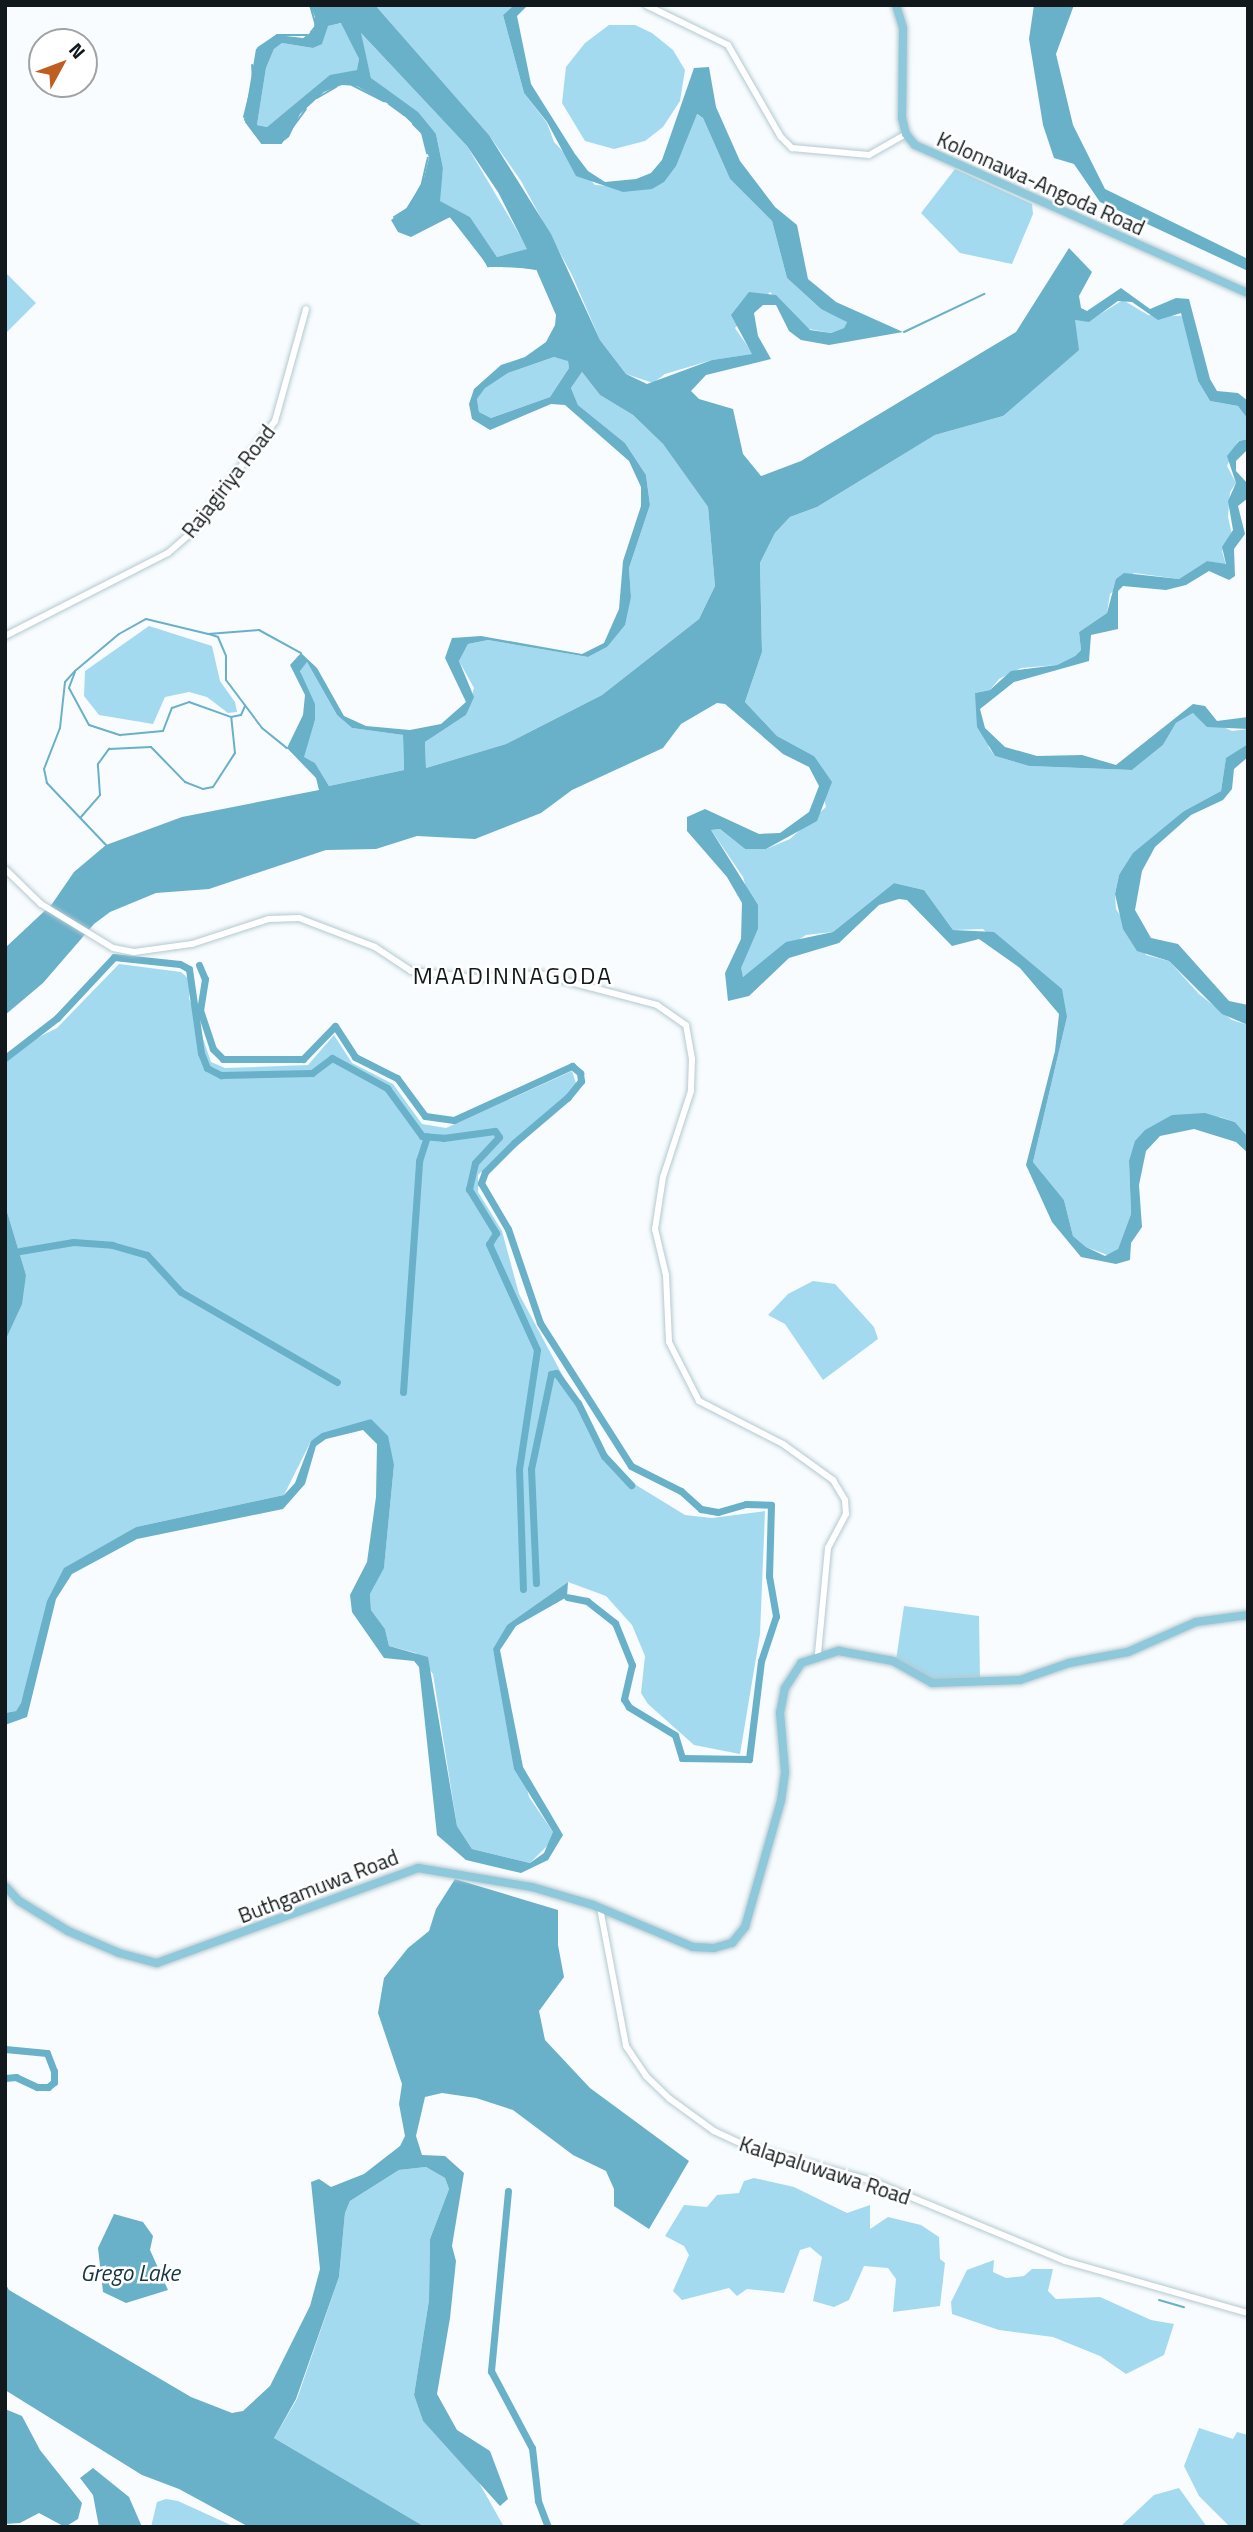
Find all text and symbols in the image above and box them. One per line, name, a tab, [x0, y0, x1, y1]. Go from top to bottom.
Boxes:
north arrow	[28, 28, 98, 98]
text: N	[62, 36, 93, 65]
street label: Kolonnawa-Angoda Road	[933, 126, 1149, 240]
street label: Rajagiriya Road	[176, 420, 280, 542]
district label: MAADINNAGODA	[414, 962, 612, 990]
street label: Buthgamuwa Road	[234, 1844, 402, 1928]
street label: Kalapaluwawa Road	[736, 2130, 914, 2210]
water label: Grego Lake	[80, 2259, 180, 2287]

